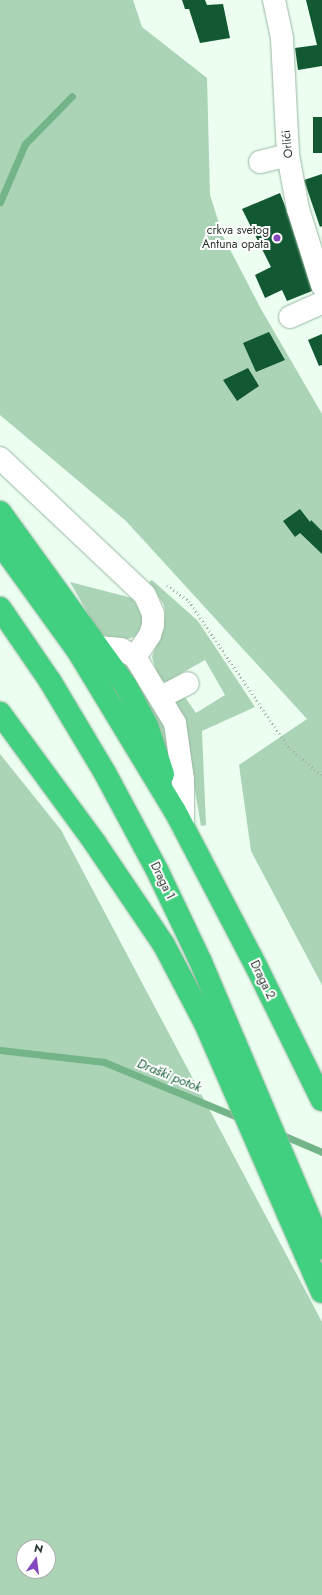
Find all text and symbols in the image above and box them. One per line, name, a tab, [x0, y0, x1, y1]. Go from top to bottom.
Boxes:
street label: Orlići	[279, 129, 297, 159]
place label: crkva svetog Antuna opata	[202, 224, 269, 252]
marker: crkva svetog Antuna opata	[272, 233, 282, 243]
street label: Draga 1	[147, 860, 177, 902]
street label: Draga 2	[247, 958, 277, 1002]
water label: Draški potok	[135, 1056, 203, 1096]
north arrow	[16, 1539, 56, 1579]
text: N	[32, 1540, 45, 1557]

